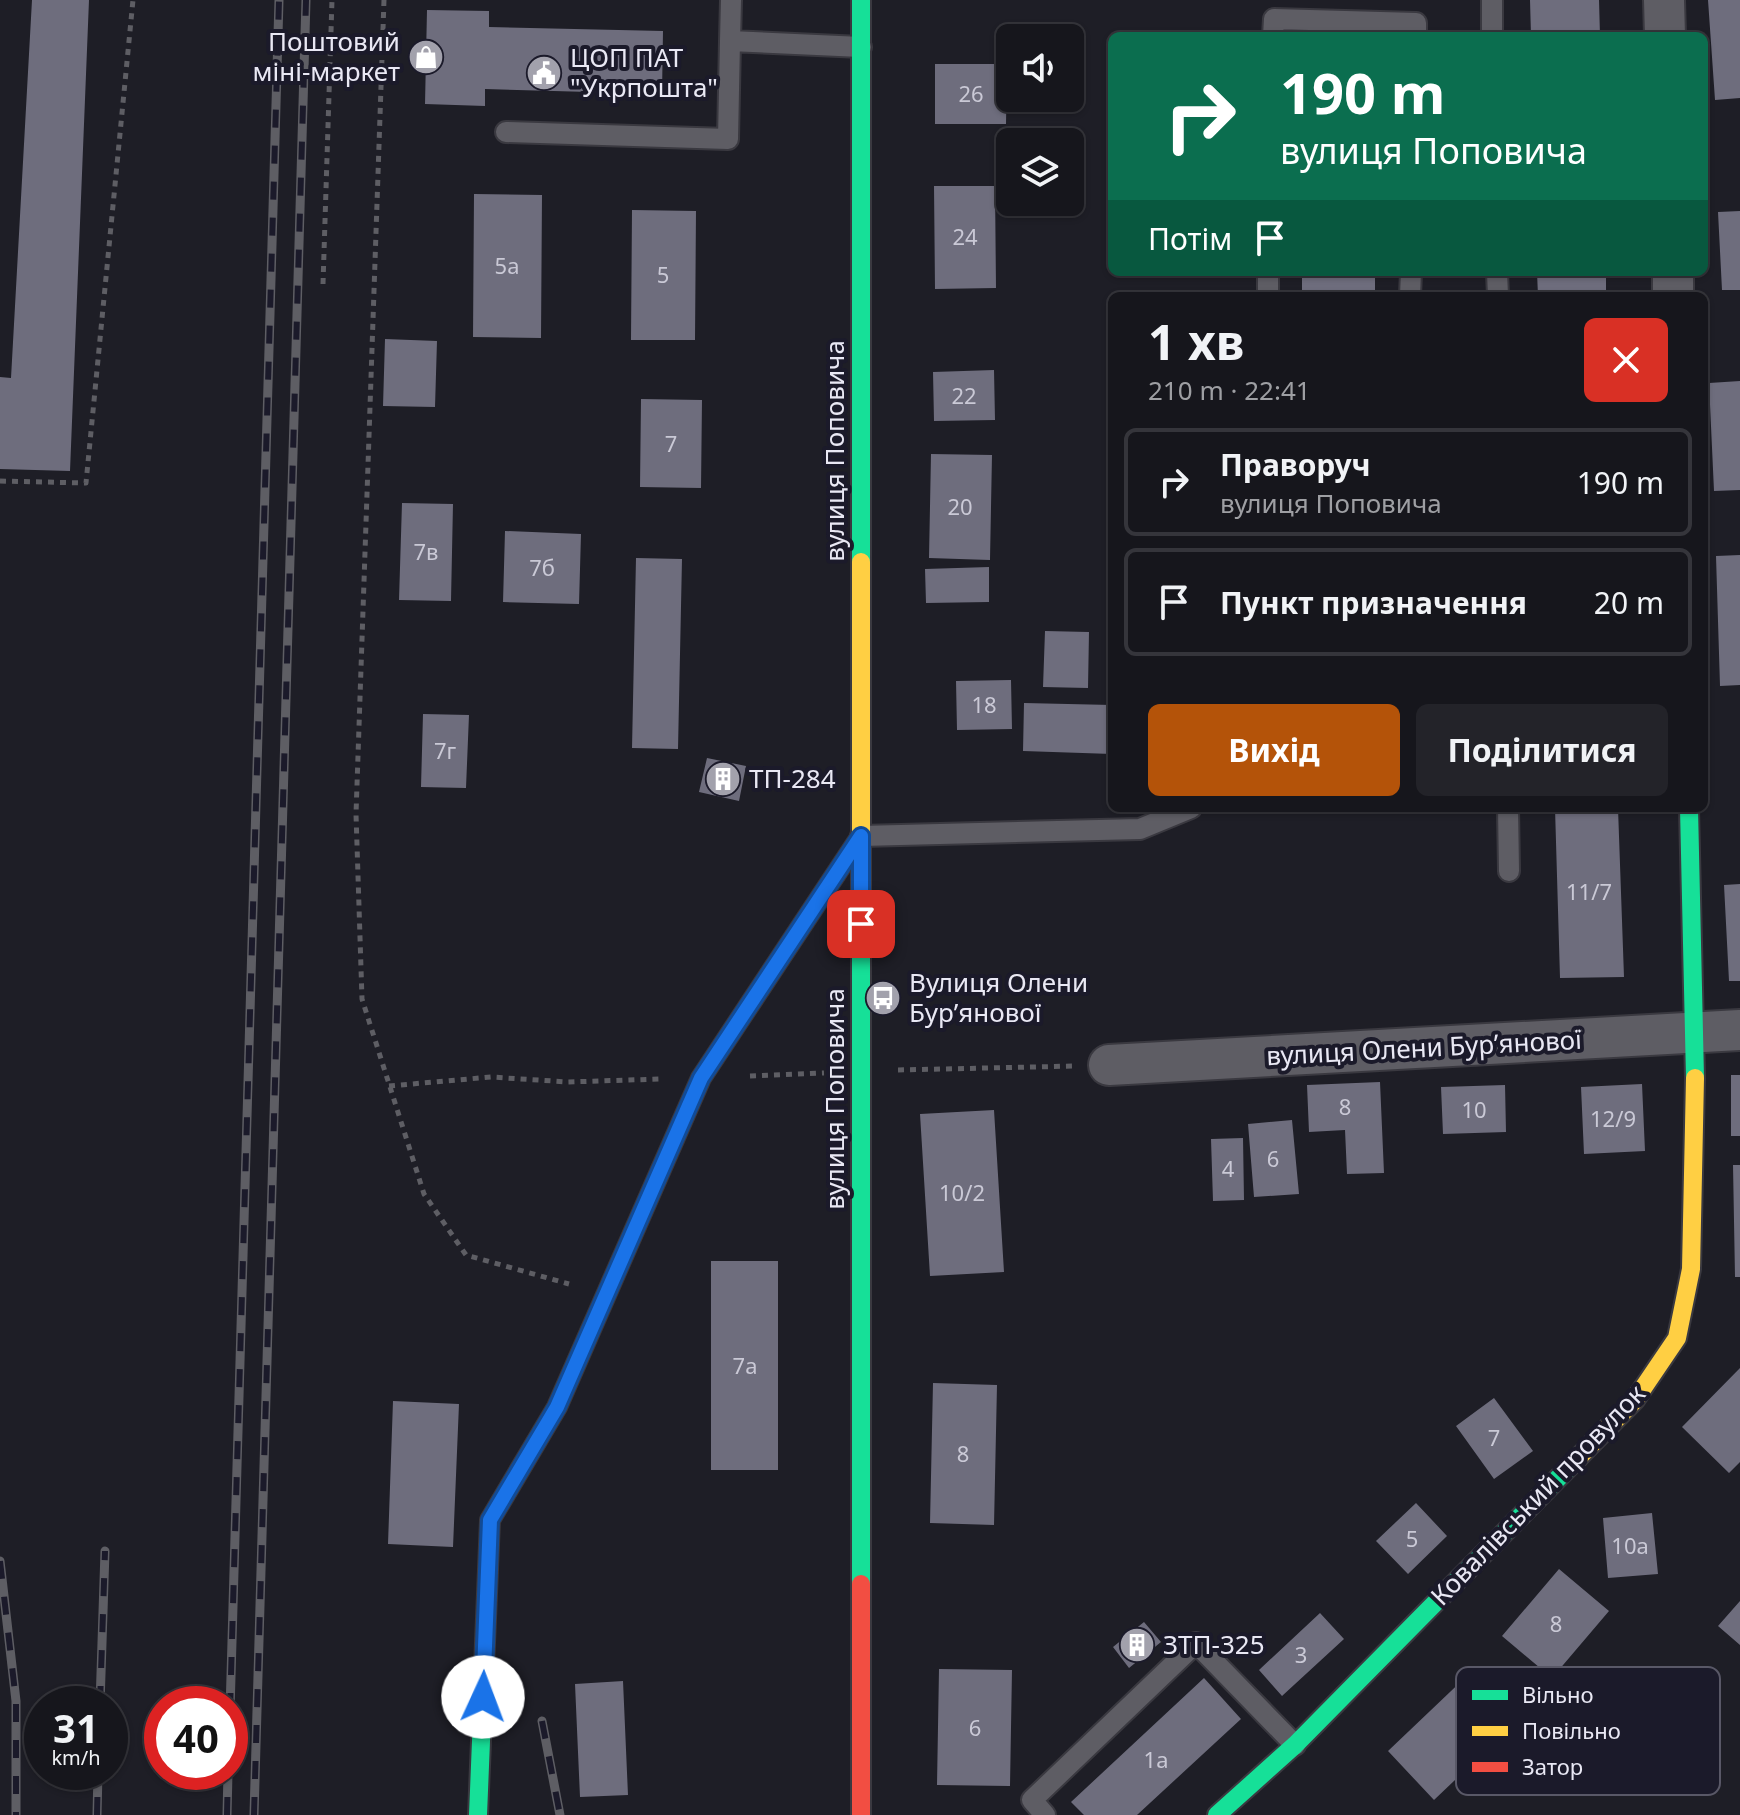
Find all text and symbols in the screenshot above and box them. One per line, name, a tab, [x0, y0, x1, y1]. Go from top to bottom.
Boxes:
place label: Поштовий міні-маркет	[253, 23, 400, 89]
map controls	[996, 24, 1084, 216]
button: sound	[996, 24, 1084, 112]
shop icon: Поштовий міні-маркет	[407, 38, 445, 76]
place label: ЦОП ПАТ "Укрпошта"	[570, 39, 718, 105]
public building icon: ЦОП ПАТ "Укрпошта"	[525, 54, 563, 92]
text: 190 m	[1280, 54, 1445, 130]
icon: right	[1148, 64, 1252, 168]
house number: 26	[958, 78, 984, 108]
text: вулиця Поповича	[1280, 126, 1587, 175]
button: layers	[996, 128, 1084, 216]
icon: arrive	[1248, 216, 1292, 260]
text: Потім	[1148, 218, 1232, 259]
house number: 24	[952, 221, 978, 251]
house number: 5а	[495, 250, 519, 280]
house number: 5	[657, 259, 669, 289]
text: 1 хв	[1148, 309, 1244, 374]
button: close	[1584, 318, 1668, 402]
street label: вулиця Поповича	[816, 340, 852, 562]
text: 210 m · 22:41	[1148, 372, 1311, 408]
house number: 22	[951, 380, 977, 410]
house number: 7	[665, 428, 677, 458]
text: Праворуч	[1220, 444, 1371, 485]
icon: right	[1152, 460, 1196, 504]
text: 190 m	[1577, 462, 1664, 503]
text: вулиця Поповича	[1220, 485, 1442, 521]
house number: 20	[947, 491, 973, 521]
house number: 7в	[414, 536, 439, 566]
house number: 7б	[529, 552, 555, 582]
icon: arrive	[1152, 580, 1196, 624]
text: Пункт призначення	[1220, 582, 1527, 623]
text: 20 m	[1594, 582, 1664, 623]
house number: 18	[971, 689, 997, 719]
button: Вихід	[1148, 704, 1400, 796]
button: Поділитися	[1416, 704, 1668, 796]
house number: 7г	[434, 735, 456, 765]
building icon: ТП-284	[704, 760, 742, 798]
place label: ТП-284	[749, 760, 836, 796]
house number: 11/7	[1566, 876, 1612, 906]
pin	[827, 890, 895, 958]
icon: arrive	[839, 902, 883, 946]
place label: Вулиця Олени Бур’янової	[909, 964, 1088, 1030]
bus stop icon: Вулиця Олени Бур’янової	[864, 979, 902, 1017]
street label: вулиця Поповича	[816, 988, 852, 1210]
street label: вулиця Олени Бурʼянової	[1265, 1021, 1583, 1073]
house number: 8	[1339, 1091, 1351, 1121]
house number: 10	[1461, 1094, 1487, 1124]
house number: 12/9	[1590, 1103, 1636, 1133]
house number: 6	[1267, 1143, 1279, 1173]
house number: 4	[1222, 1153, 1235, 1183]
house number: 10/2	[939, 1177, 985, 1207]
house number: 7а	[733, 1350, 757, 1380]
street label: Ковалівський провулок	[1422, 1376, 1653, 1613]
house number: 7	[1488, 1422, 1500, 1452]
house number: 8	[957, 1438, 969, 1468]
house number: 5	[1406, 1523, 1418, 1553]
house number: 10а	[1611, 1530, 1649, 1560]
house number: 8	[1550, 1608, 1562, 1638]
building icon: ЗТП-325	[1118, 1626, 1156, 1664]
place label: ЗТП-325	[1163, 1626, 1265, 1662]
house number: 3	[1295, 1639, 1307, 1669]
position arrow	[441, 1655, 525, 1739]
legend	[1456, 1667, 1720, 1795]
text: Вільно	[1522, 1679, 1593, 1709]
speed limit sign: 40	[144, 1686, 248, 1790]
text: 31	[53, 1700, 99, 1755]
house number: 6	[969, 1712, 981, 1742]
text: Повільно	[1522, 1715, 1621, 1745]
text: km/h	[51, 1744, 101, 1771]
house number: 1а	[1144, 1744, 1168, 1774]
text: Затор	[1522, 1751, 1583, 1781]

